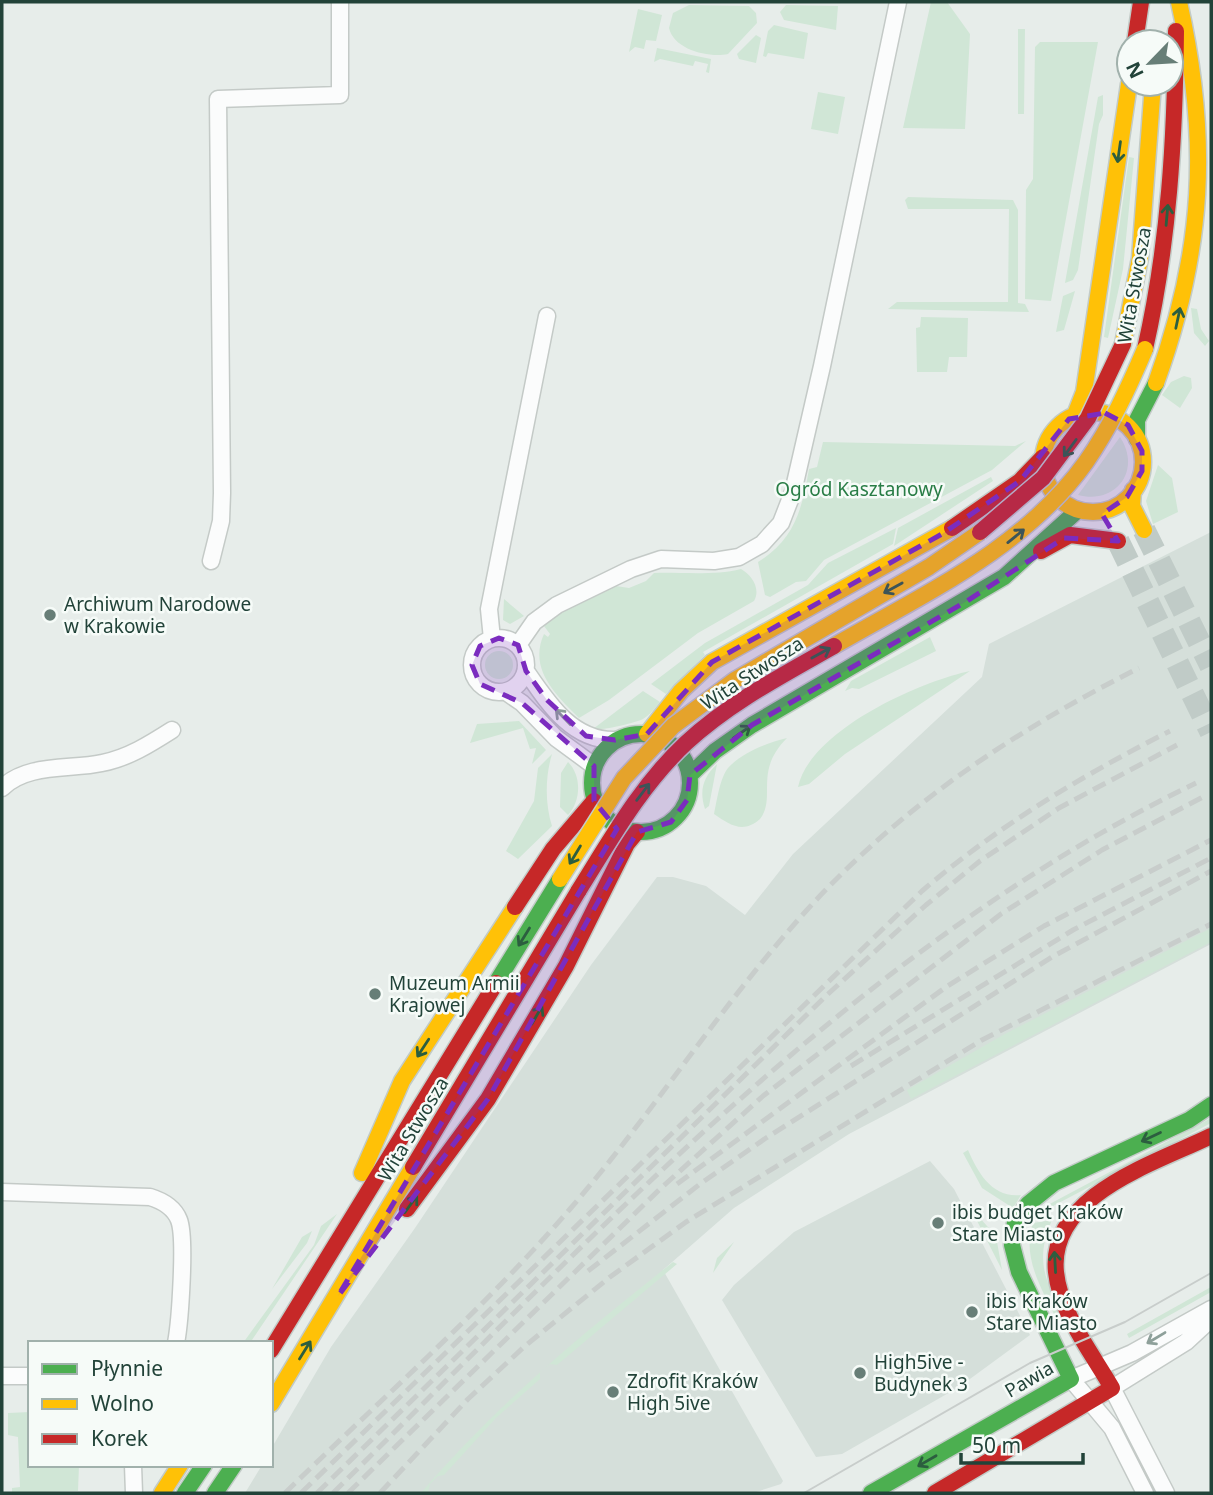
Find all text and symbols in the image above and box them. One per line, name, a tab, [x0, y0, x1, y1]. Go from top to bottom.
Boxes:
north arrow	[1115, 28, 1185, 98]
text: N	[1120, 58, 1150, 83]
one-way arrow	[1113, 140, 1126, 162]
one-way arrow	[1161, 204, 1174, 227]
street label: Wita Stwosza	[1111, 225, 1157, 345]
one-way arrow	[1171, 307, 1185, 330]
one-way arrow	[1062, 438, 1077, 457]
park label: Ogród Kasztanowy	[775, 476, 943, 502]
one-way arrow	[1006, 528, 1024, 543]
one-way arrow	[883, 582, 904, 595]
place label: Archiwum Narodowe w Krakowie	[64, 591, 251, 639]
marker: Archiwum Narodowe w Krakowie	[42, 607, 58, 623]
street label: Wita Stwosza	[696, 630, 808, 716]
one-way arrow	[810, 646, 831, 659]
one-way arrow	[555, 709, 572, 726]
one-way arrow	[732, 725, 751, 739]
one-way arrow	[635, 782, 650, 801]
one-way arrow	[567, 845, 581, 865]
one-way arrow	[517, 927, 532, 946]
place label: Muzeum Armii Krajowej	[389, 970, 520, 1018]
marker: Muzeum Armii Krajowej	[367, 986, 383, 1002]
one-way arrow	[531, 1005, 545, 1025]
one-way arrow	[415, 1038, 430, 1057]
street label: Wita Stwosza	[372, 1072, 454, 1186]
one-way arrow	[1141, 1131, 1162, 1145]
one-way arrow	[403, 1194, 418, 1213]
place label: ibis budget Kraków Stare Miasto	[952, 1199, 1123, 1247]
marker: ibis budget Kraków Stare Miasto	[930, 1215, 946, 1231]
one-way arrow	[1048, 1251, 1061, 1274]
place label: ibis Kraków Stare Miasto	[986, 1288, 1097, 1336]
marker: ibis Kraków Stare Miasto	[964, 1304, 980, 1320]
one-way arrow	[1147, 1332, 1167, 1346]
legend	[28, 1341, 273, 1467]
one-way arrow	[297, 1341, 312, 1360]
place label: High5ive - Budynek 3	[874, 1349, 968, 1397]
text: Płynnie	[91, 1354, 163, 1382]
street label: Pawia	[1000, 1355, 1058, 1403]
marker: High5ive - Budynek 3	[852, 1365, 868, 1381]
place label: Zdrofit Kraków High 5ive	[627, 1368, 758, 1416]
marker: Zdrofit Kraków High 5ive	[605, 1384, 621, 1400]
text: Wolno	[91, 1389, 154, 1417]
scale bar	[961, 1422, 1084, 1466]
text: Korek	[91, 1424, 149, 1452]
text: 50 m	[972, 1431, 1021, 1459]
one-way arrow	[917, 1455, 937, 1469]

